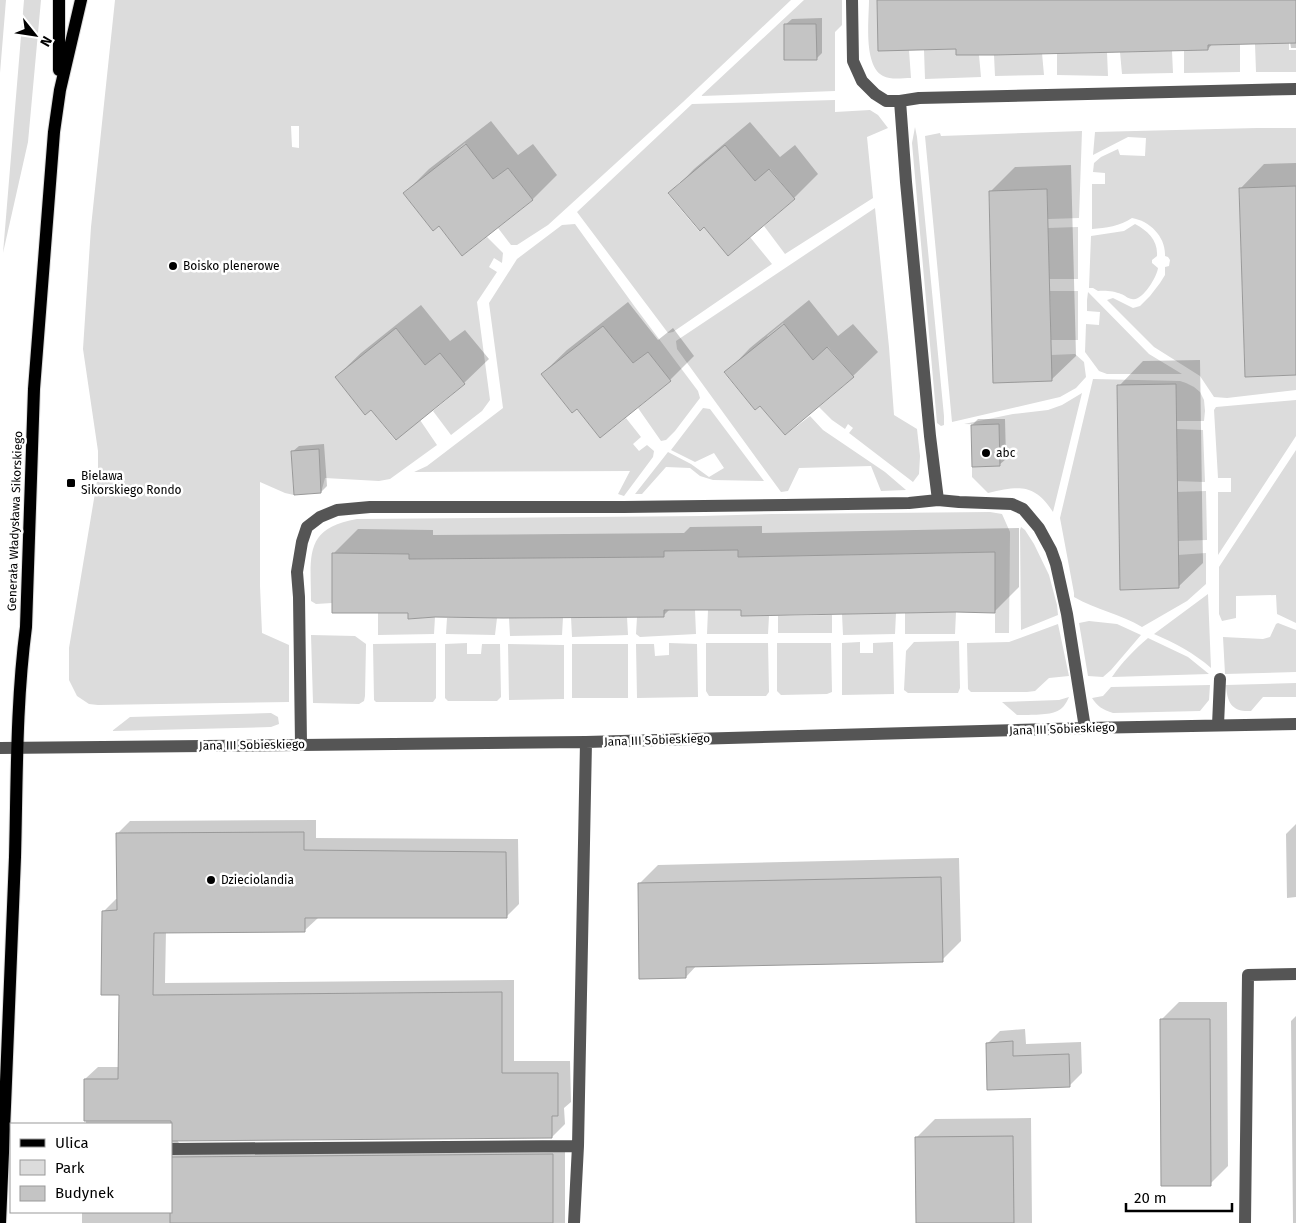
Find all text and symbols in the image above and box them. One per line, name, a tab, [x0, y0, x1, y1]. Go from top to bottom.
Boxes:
north arrow	[10, 10, 60, 60]
text: N	[36, 33, 56, 50]
place label: Boisko plenerowe	[183, 259, 280, 273]
marker: Boisko plenerowe	[167, 260, 179, 272]
street label: Generała Władysława Sikorskiego	[5, 431, 25, 611]
place label: abc	[996, 446, 1016, 460]
marker: abc	[980, 447, 992, 459]
place label: Bielawa Sikorskiego Rondo	[81, 469, 182, 497]
marker: Bielawa Sikorskiego Rondo	[65, 477, 77, 489]
street label: Jana III Sobieskiego	[1009, 720, 1115, 738]
street label: Jana III Sobieskiego	[604, 731, 710, 749]
street label: Jana III Sobieskiego	[199, 737, 305, 753]
place label: Dzieciolandia	[221, 873, 294, 887]
marker: Dzieciolandia	[205, 874, 217, 886]
legend	[10, 1123, 172, 1213]
text: Ulica	[55, 1134, 89, 1152]
text: Park	[55, 1159, 85, 1177]
scale bar	[1126, 1180, 1232, 1212]
text: Budynek	[55, 1184, 114, 1202]
text: 20 m	[1134, 1189, 1167, 1207]

